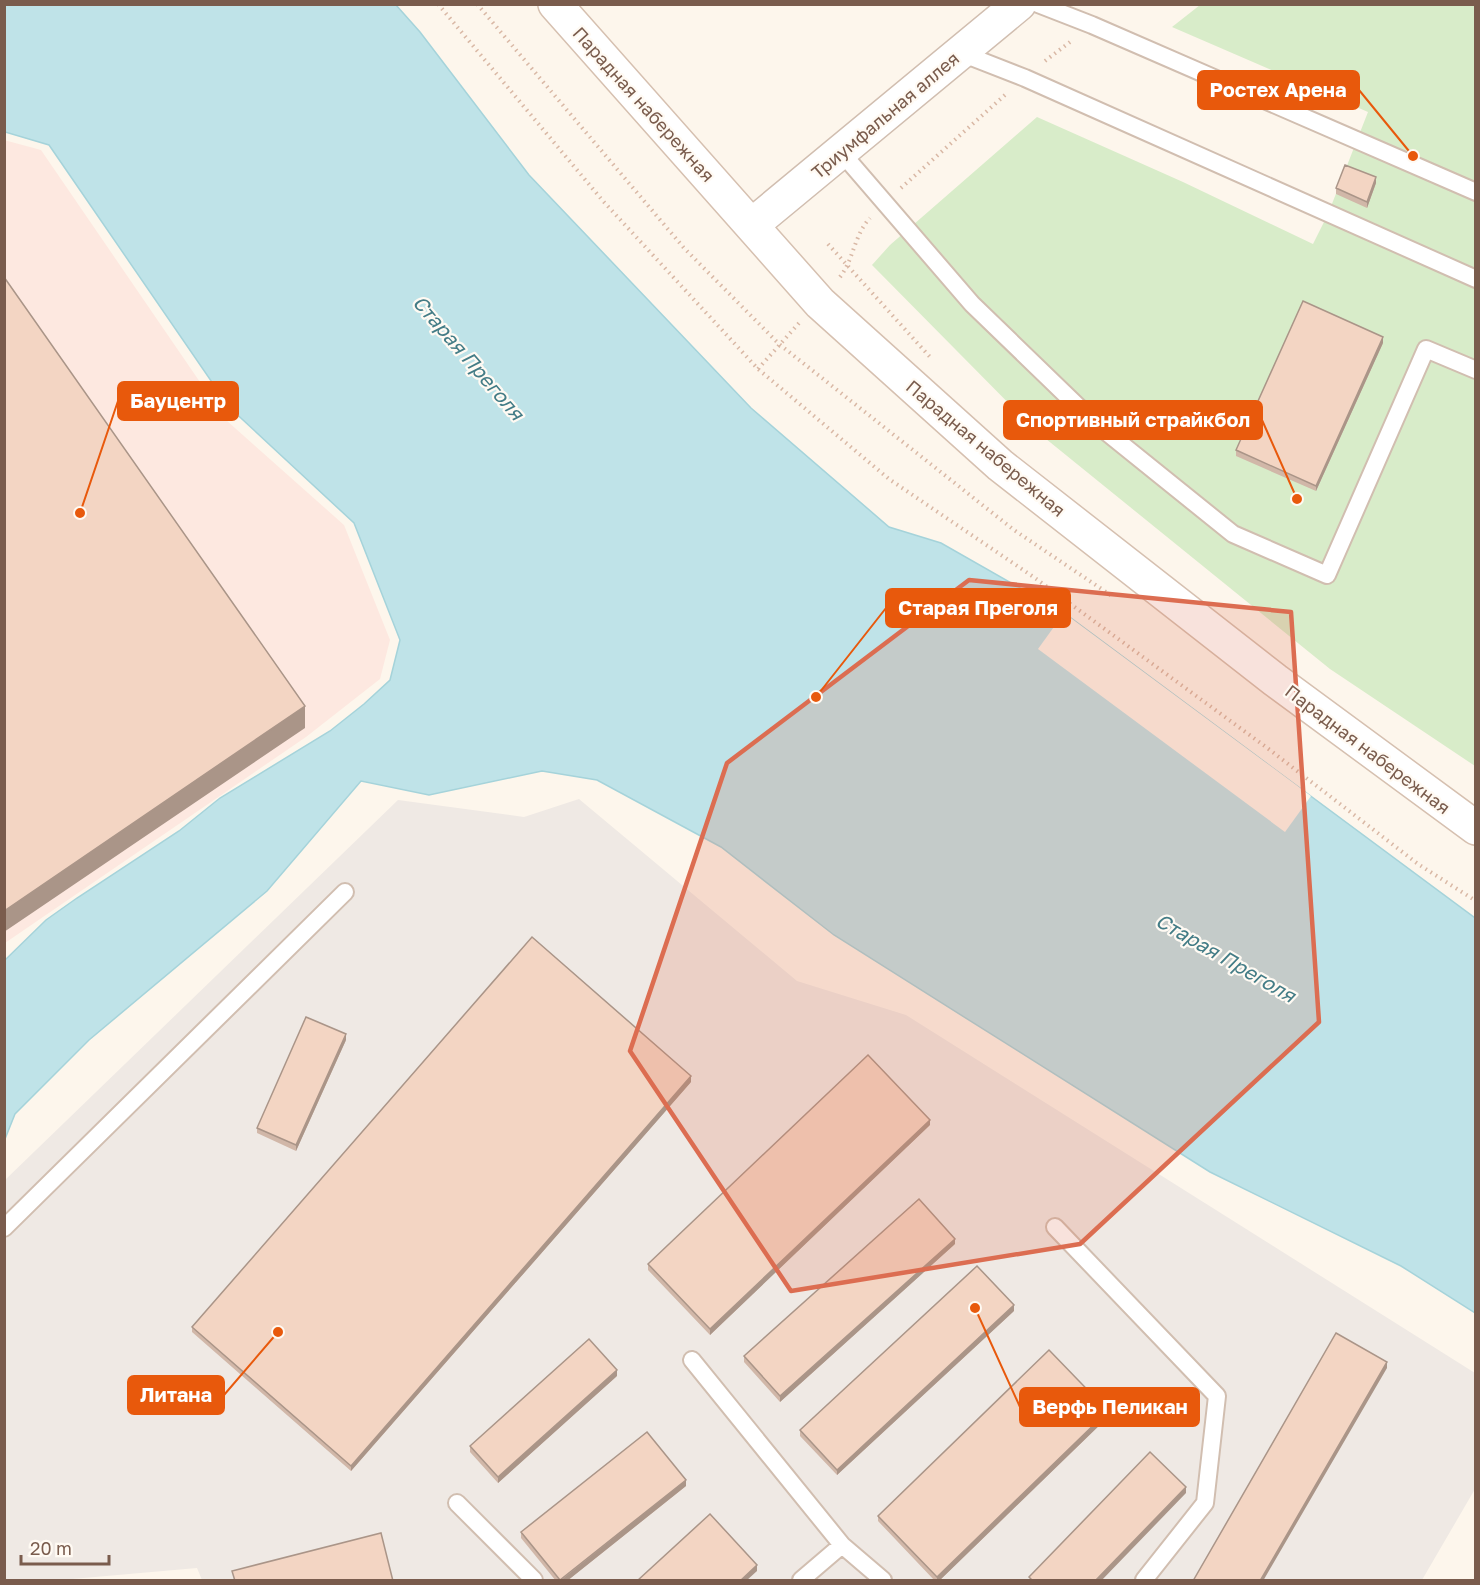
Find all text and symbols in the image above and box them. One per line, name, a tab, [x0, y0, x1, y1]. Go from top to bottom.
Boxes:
street label: Парадная набережная	[569, 22, 719, 186]
street label: Триумфальная аллея	[807, 47, 963, 183]
callout: Ростех Арена	[1198, 71, 1359, 109]
text: Ростех Арена	[1210, 77, 1347, 101]
water label: Старая Преголя	[408, 290, 531, 425]
street label: Парадная набережная	[902, 375, 1070, 521]
callout: Бауцентр	[118, 382, 238, 420]
text: Бауцентр	[130, 388, 226, 412]
callout: Спортивный страйкбол	[1004, 401, 1262, 439]
text: Спортивный страйкбол	[1016, 407, 1250, 431]
callout: Старая Преголя	[886, 589, 1070, 627]
text: Старая Преголя	[898, 595, 1058, 619]
street label: Парадная набережная	[1281, 680, 1455, 818]
water label: Старая Преголя	[1152, 907, 1301, 1007]
callout: Литана	[128, 1376, 224, 1414]
text: Литана	[140, 1382, 212, 1406]
callout: Верфь Пеликан	[1020, 1388, 1199, 1426]
text: Верфь Пеликан	[1032, 1394, 1188, 1418]
scale bar	[21, 1528, 110, 1566]
text: 20 m	[30, 1537, 72, 1559]

